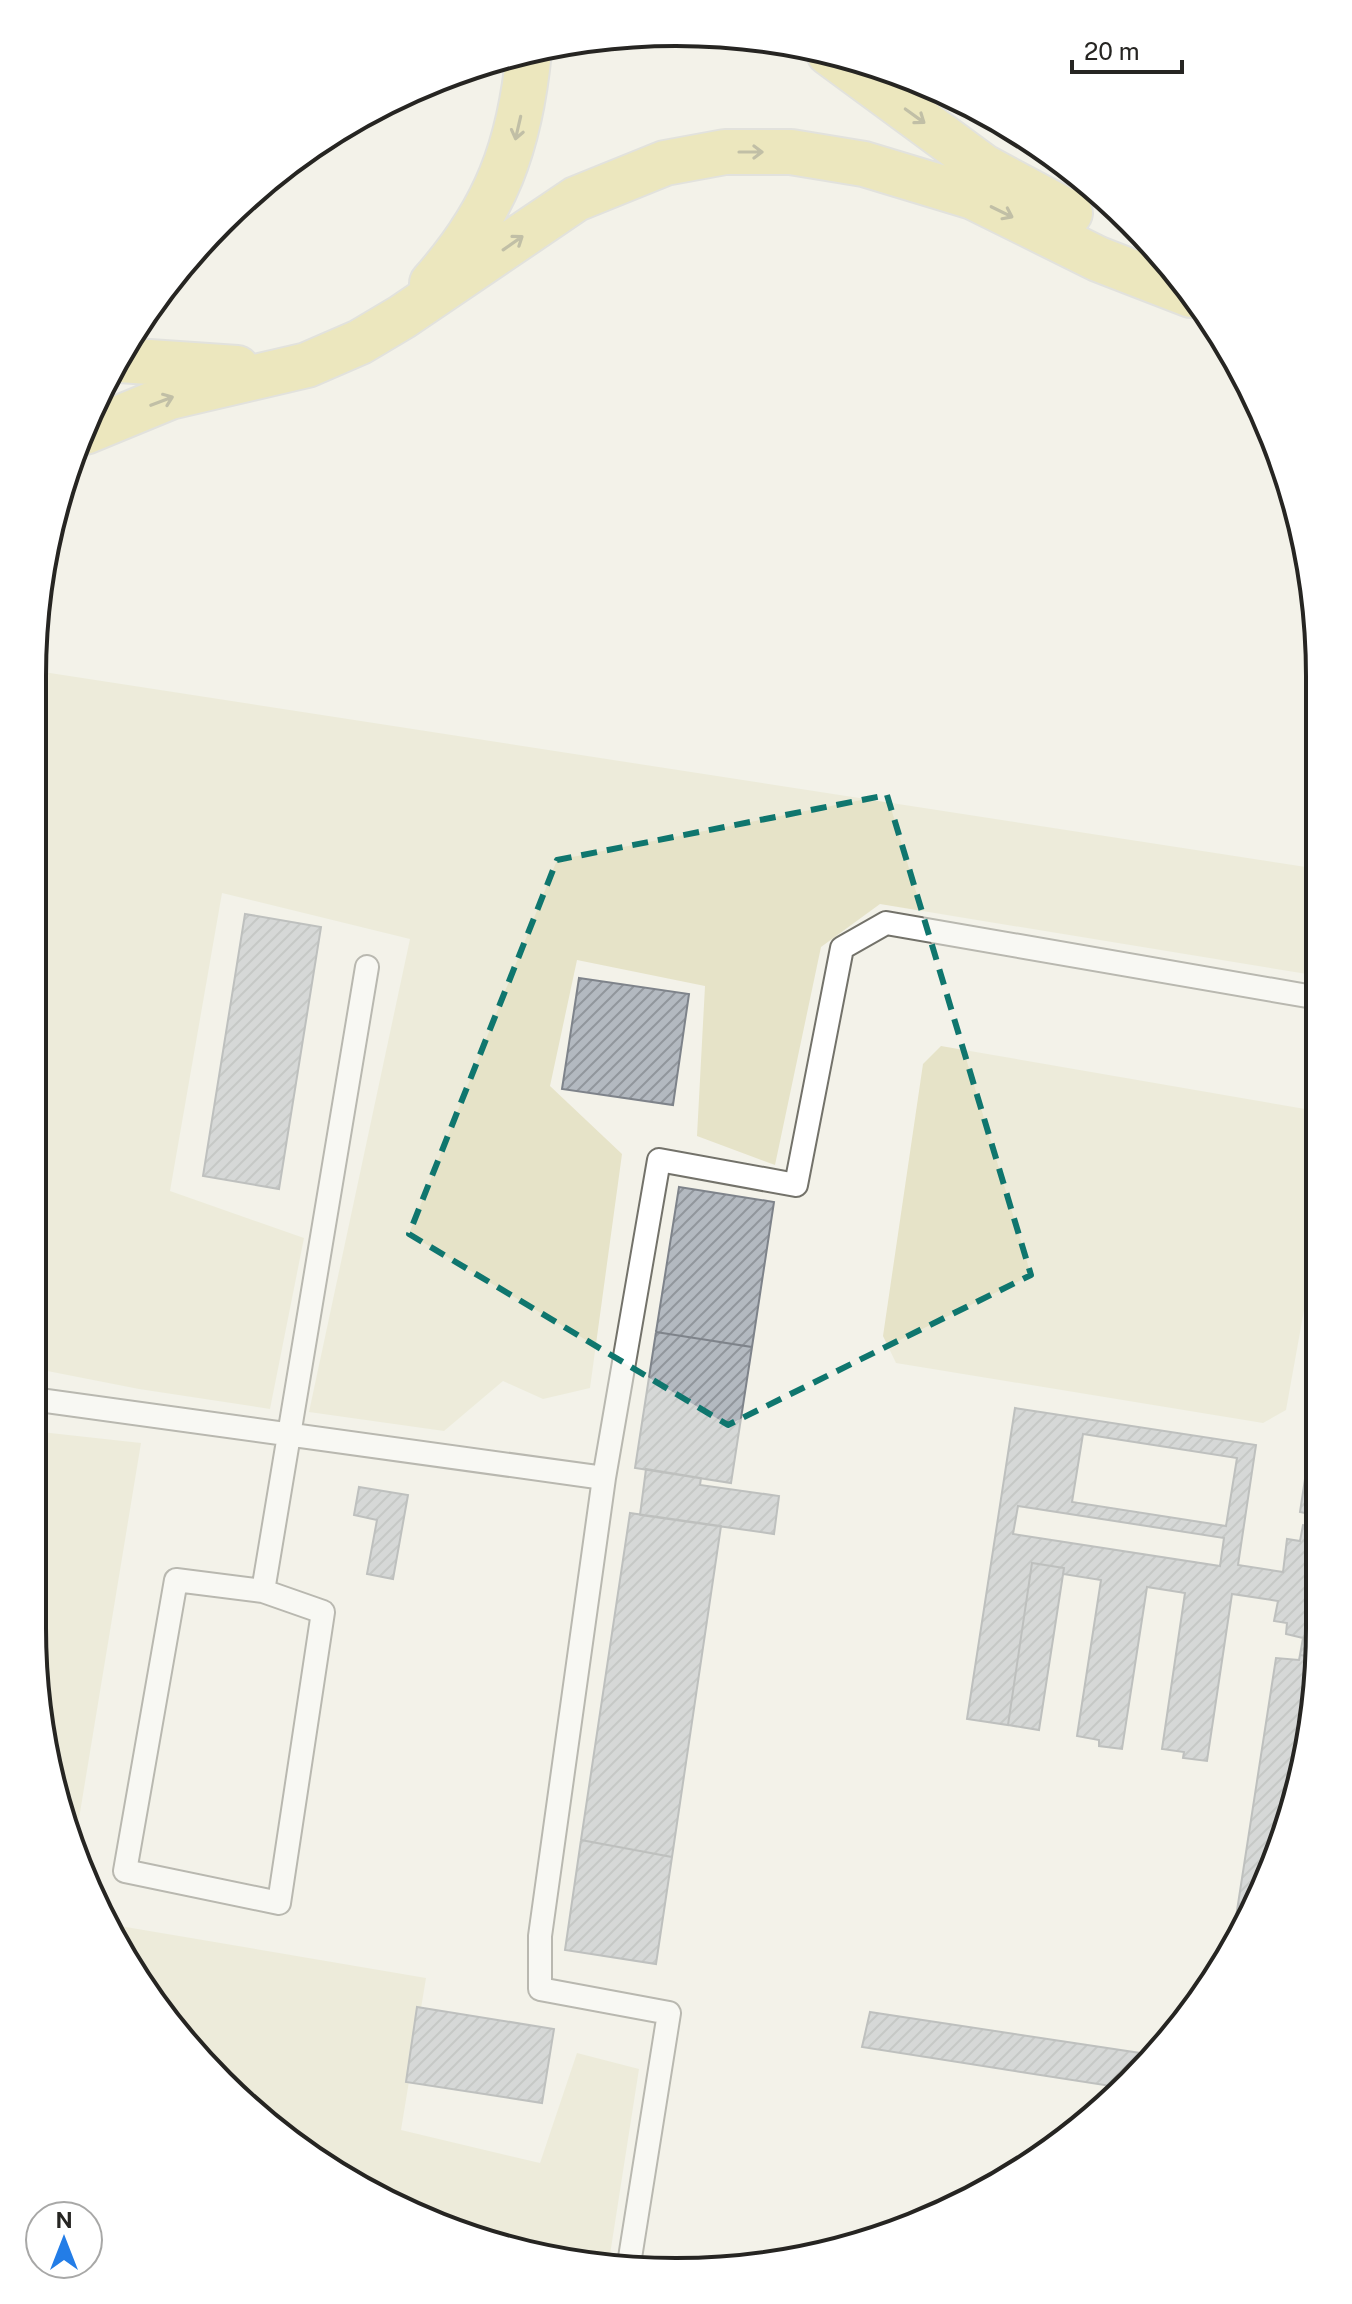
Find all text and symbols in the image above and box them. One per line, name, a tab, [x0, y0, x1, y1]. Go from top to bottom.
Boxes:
scale bar	[1072, 24, 1182, 74]
text: 20 m	[1084, 37, 1140, 65]
one-way arrow	[903, 107, 925, 124]
one-way arrow	[509, 114, 524, 140]
one-way arrow	[737, 144, 764, 160]
one-way arrow	[990, 205, 1013, 220]
one-way arrow	[502, 235, 524, 251]
one-way arrow	[149, 393, 174, 407]
north arrow	[24, 2200, 104, 2280]
text: N	[55, 2207, 73, 2233]

